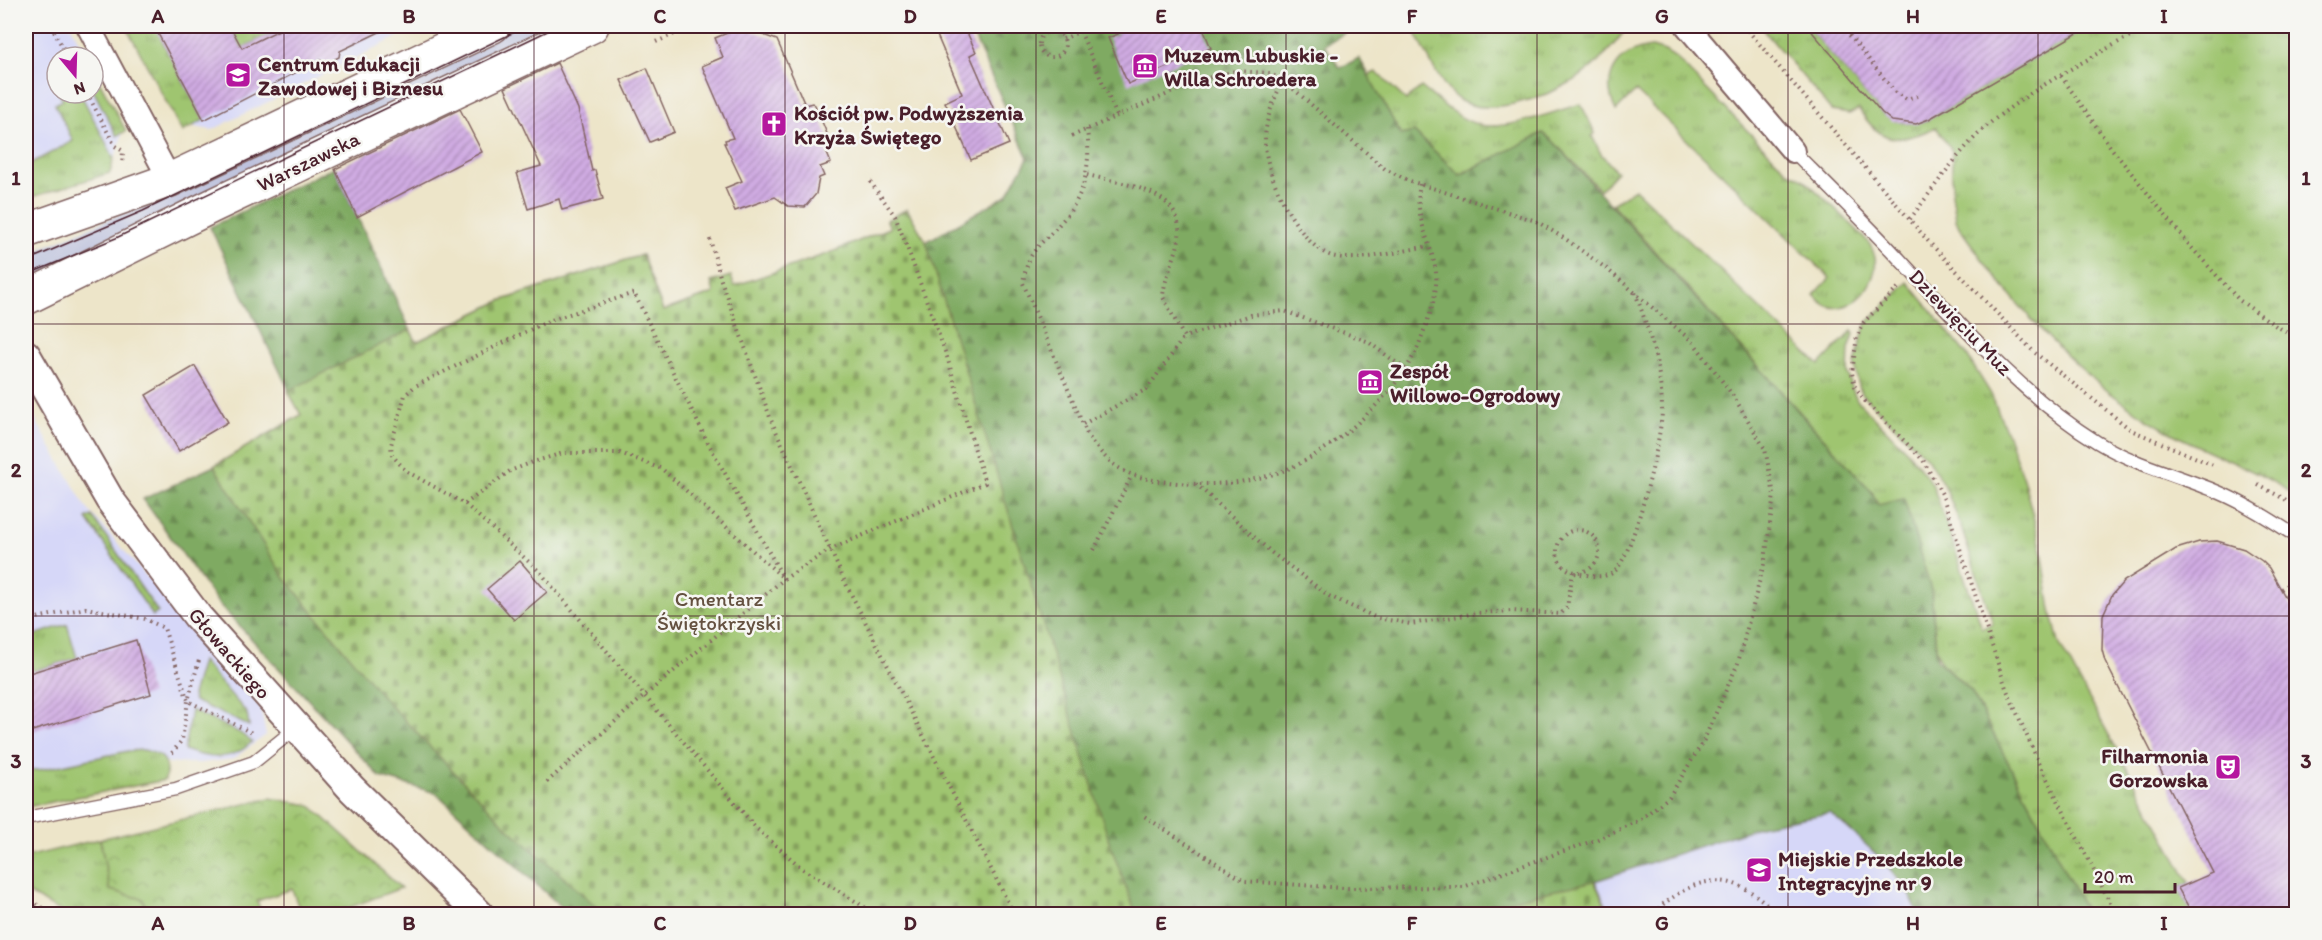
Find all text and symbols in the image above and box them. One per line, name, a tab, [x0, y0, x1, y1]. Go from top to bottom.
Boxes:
text: A	[151, 4, 165, 28]
text: B	[403, 4, 416, 28]
text: C	[654, 4, 667, 28]
text: D	[903, 4, 917, 28]
text: E	[1155, 4, 1167, 28]
text: F	[1407, 4, 1418, 28]
text: G	[1655, 4, 1669, 28]
text: H	[1906, 4, 1920, 28]
text: I	[2160, 4, 2168, 28]
place label: Muzeum Lubuskie - Willa Schroedera	[1164, 42, 1339, 91]
north arrow	[45, 45, 105, 105]
place label: Centrum Edukacji Zawodowej i Biznesu	[258, 51, 444, 101]
museum icon: Muzeum Lubuskie - Willa Schroedera	[1130, 51, 1160, 81]
school or university icon: Centrum Edukacji Zawodowej i Biznesu	[223, 60, 253, 90]
text: N	[72, 78, 88, 99]
place label: Kościół pw. Podwyższenia Krzyża Świętego	[794, 100, 1025, 150]
church icon: Kościół pw. Podwyższenia Krzyża Świętego	[759, 109, 789, 139]
street label: Warszawska	[252, 125, 364, 197]
text: 1	[11, 166, 21, 190]
text: 1	[2301, 166, 2311, 190]
street label: Dziewięciu Muz	[1904, 264, 2018, 380]
place label: Zespół Willowo-Ogrodowy	[1390, 358, 1560, 408]
museum icon: Zespół Willowo-Ogrodowy	[1355, 367, 1385, 397]
text: 2	[11, 458, 22, 482]
text: 2	[2301, 458, 2312, 482]
park label: Cmentarz Świętokrzyski	[657, 586, 781, 635]
street label: Głowackiego	[183, 602, 277, 704]
place label: Filharmonia Gorzowska	[2101, 743, 2209, 792]
text: 3	[11, 749, 22, 773]
text: 3	[2301, 749, 2312, 773]
theatre icon: Filharmonia Gorzowska	[2213, 752, 2243, 782]
place label: Miejskie Przedszkole Integracyjne nr 9	[1778, 846, 1963, 896]
school or university icon: Miejskie Przedszkole Integracyjne nr 9	[1744, 855, 1774, 885]
scale bar	[2085, 856, 2175, 894]
text: 20 m	[2094, 866, 2134, 888]
text: A	[151, 911, 165, 935]
text: B	[403, 911, 416, 935]
text: C	[654, 911, 667, 935]
text: D	[903, 911, 917, 935]
text: E	[1155, 911, 1167, 935]
text: F	[1407, 911, 1418, 935]
text: G	[1655, 911, 1669, 935]
text: H	[1906, 911, 1920, 935]
text: I	[2160, 911, 2168, 935]

